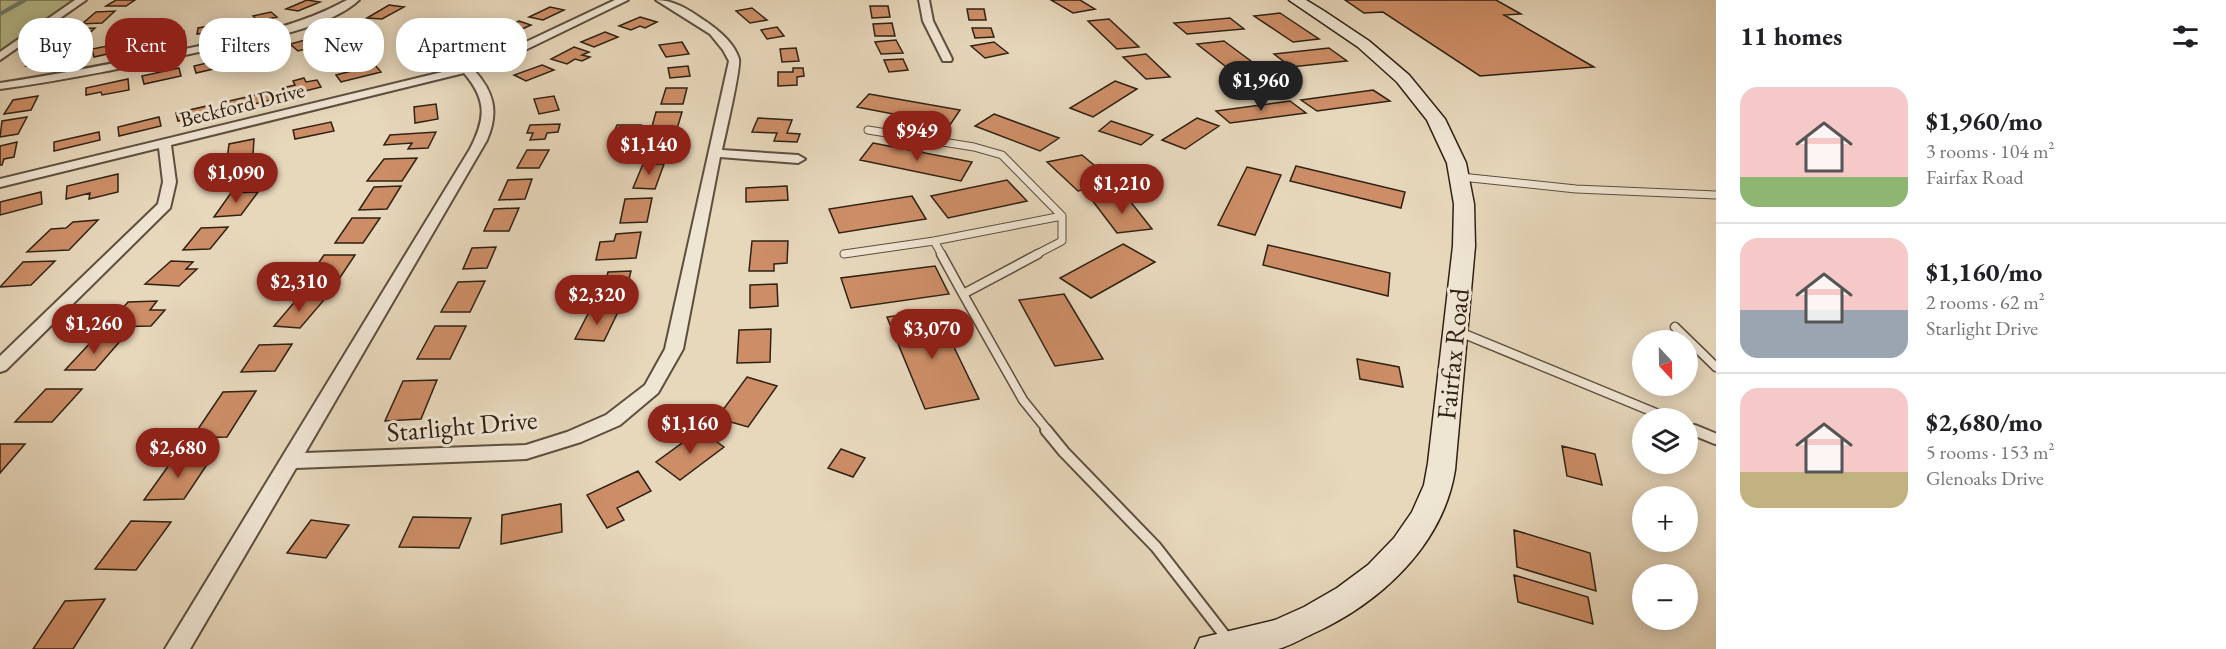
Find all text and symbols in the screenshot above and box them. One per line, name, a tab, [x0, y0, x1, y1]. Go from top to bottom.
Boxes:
chip: Buy	[18, 18, 93, 72]
chip: Rent	[105, 18, 187, 72]
chip: Filters	[199, 18, 291, 72]
chip: New	[303, 18, 384, 72]
chip: Apartment	[396, 18, 527, 72]
text: 11 homes	[1740, 19, 1842, 53]
icon: filters	[2169, 20, 2202, 53]
pin: $1,960	[1212, 61, 1310, 112]
text: $1,960	[1233, 67, 1289, 93]
street label: Beckford Drive	[177, 75, 308, 134]
text: $1,960/mo	[1926, 104, 2042, 138]
pin: $949	[881, 111, 953, 162]
icon: home	[1788, 111, 1860, 183]
text: $949	[897, 117, 937, 143]
pin: $1,140	[600, 125, 698, 176]
text: $1,140	[621, 131, 677, 157]
text: 3 rooms · 104 m²	[1926, 138, 2054, 164]
pin: $1,090	[187, 153, 285, 204]
text: $1,090	[208, 159, 264, 185]
pin: $1,210	[1073, 164, 1171, 215]
text: Fairfax Road	[1926, 164, 2024, 190]
text: $1,210	[1094, 170, 1150, 196]
text: $1,160/mo	[1926, 255, 2042, 289]
pin: $2,310	[250, 262, 348, 313]
icon: home	[1788, 262, 1860, 334]
text: $2,310	[271, 268, 327, 294]
pin: $2,320	[548, 275, 646, 326]
text: $2,320	[569, 281, 625, 307]
street label: Fairfax Road	[1428, 286, 1477, 421]
text: 2 rooms · 62 m²	[1926, 289, 2045, 315]
pin: $1,260	[45, 304, 143, 355]
pin: $3,070	[883, 309, 981, 360]
text: $1,260	[66, 310, 122, 336]
text: $3,070	[904, 315, 960, 341]
text: Starlight Drive	[1926, 315, 2038, 341]
north arrow	[1632, 330, 1698, 396]
map controls	[1632, 330, 1698, 630]
street label: Starlight Drive	[385, 401, 539, 450]
pin: $1,160	[641, 404, 739, 455]
text: $2,680/mo	[1926, 405, 2042, 439]
button: layers	[1632, 408, 1698, 474]
text: $1,160	[662, 410, 718, 436]
icon: home	[1788, 412, 1860, 484]
pin: $2,680	[129, 428, 227, 479]
text: $2,680	[150, 434, 206, 460]
text: 5 rooms · 153 m²	[1926, 439, 2054, 465]
text: Glenoaks Drive	[1926, 465, 2044, 491]
button: +	[1632, 486, 1698, 552]
button: −	[1632, 564, 1698, 630]

